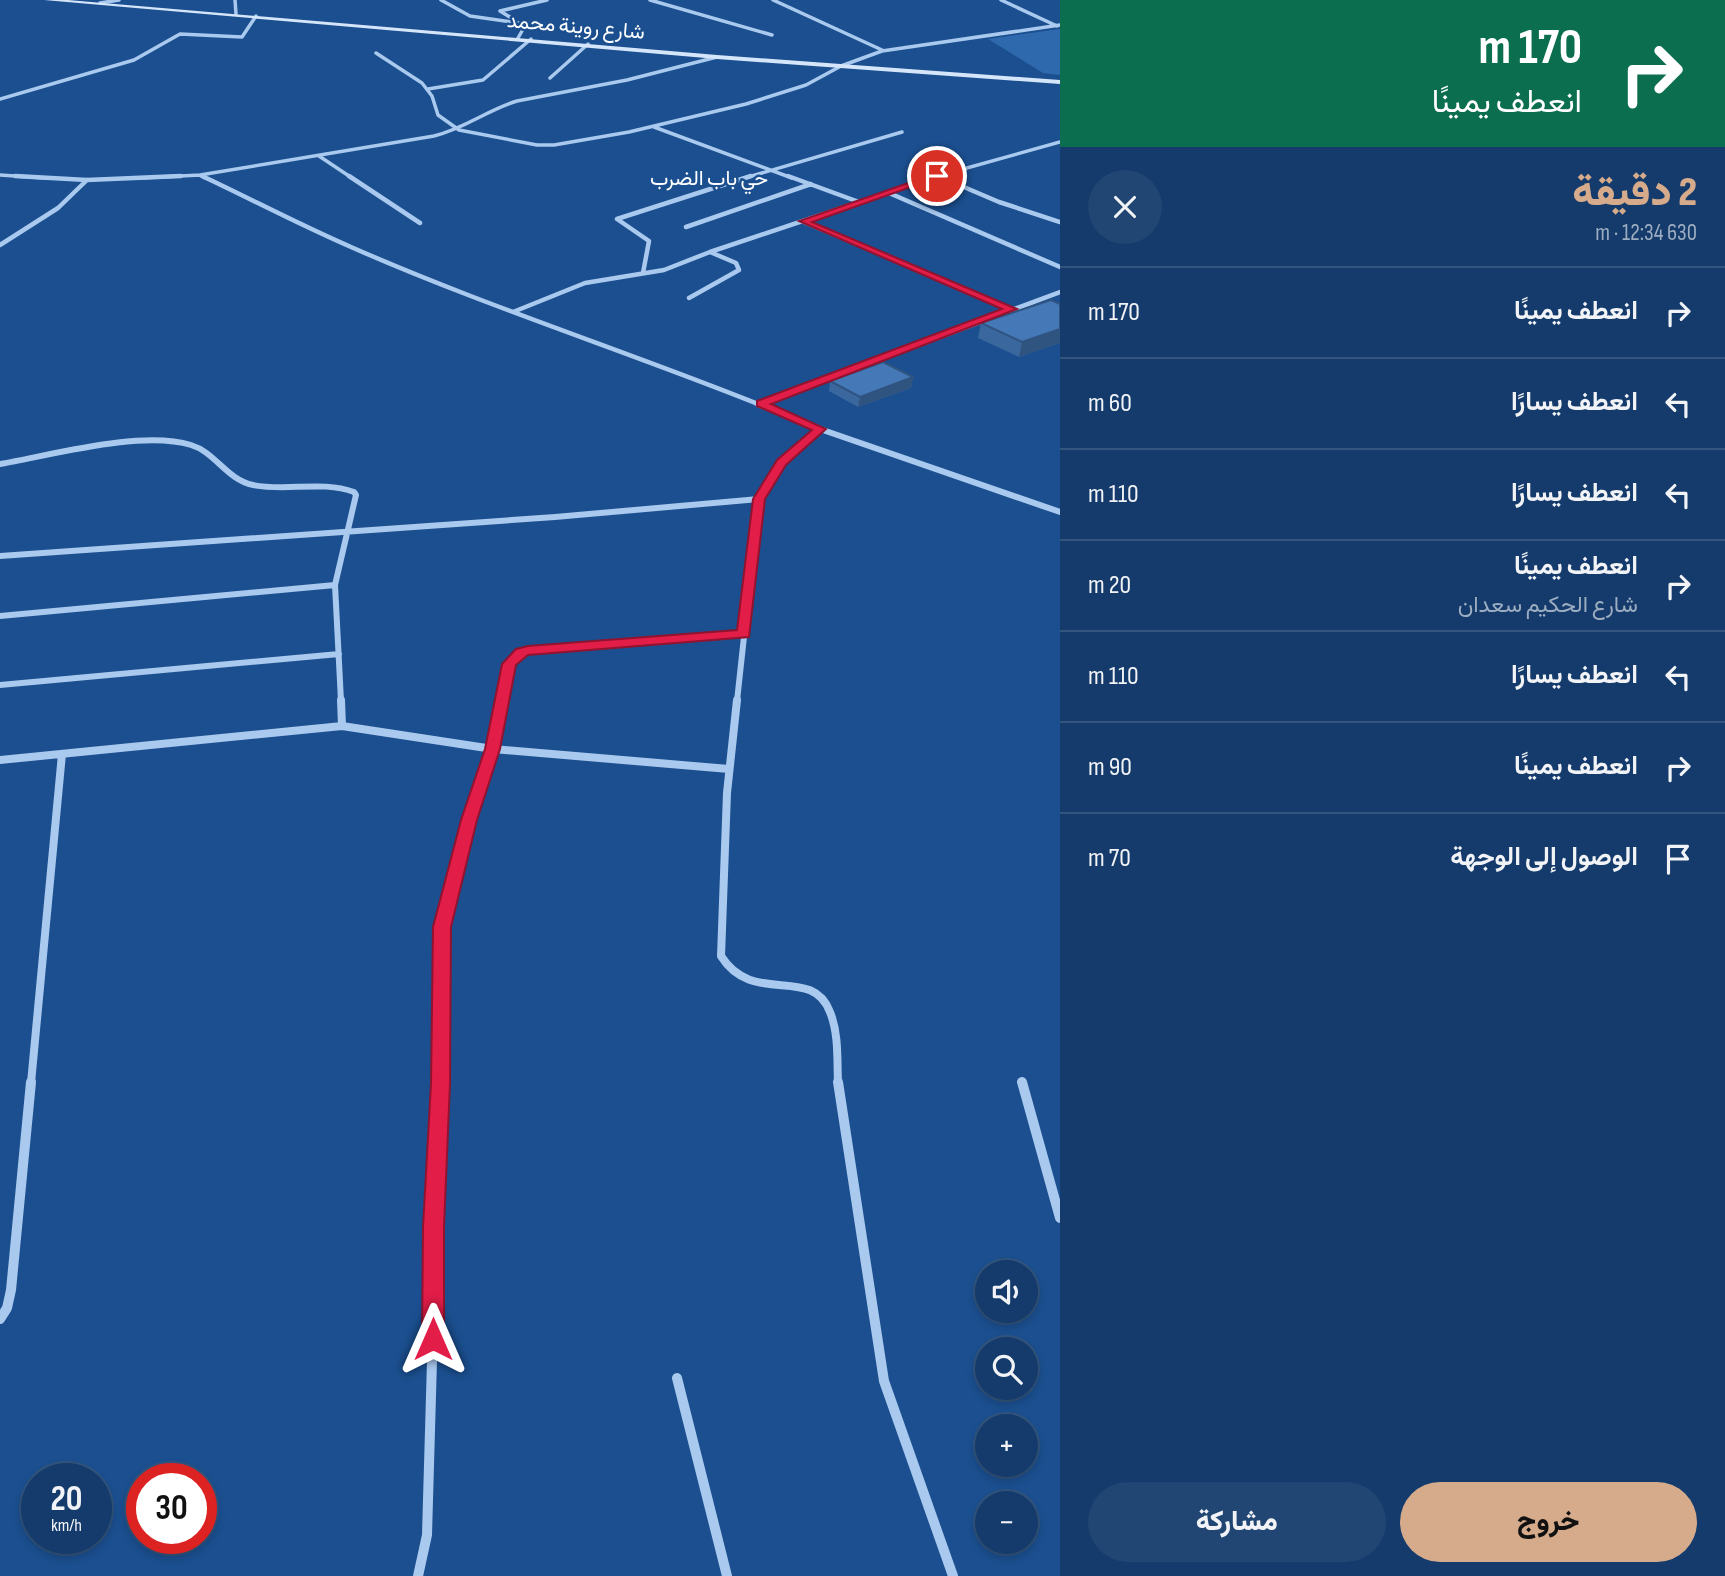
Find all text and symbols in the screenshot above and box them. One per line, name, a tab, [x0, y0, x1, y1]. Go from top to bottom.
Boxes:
street label: شارع روينة محمد	[506, 8, 646, 46]
text: 170 m	[1478, 19, 1582, 78]
icon: right	[1606, 28, 1697, 119]
text: انعطف يمينًا	[1432, 83, 1582, 122]
pin	[907, 146, 967, 206]
icon: arrive	[918, 157, 956, 195]
district label: حي باب الضرب	[650, 166, 768, 195]
text: 2 دقيقة	[1572, 167, 1697, 218]
button: close	[1088, 170, 1162, 244]
text: 630 m · 12:34	[1595, 219, 1697, 247]
icon: right	[1659, 294, 1697, 332]
text: انعطف يمينًا	[1514, 296, 1638, 327]
text: 170 m	[1088, 297, 1140, 328]
icon: left	[1659, 385, 1697, 423]
text: انعطف يسارًا	[1511, 387, 1638, 418]
text: 60 m	[1088, 388, 1132, 419]
icon: left	[1659, 476, 1697, 514]
text: انعطف يسارًا	[1511, 478, 1638, 509]
text: 110 m	[1088, 479, 1139, 510]
text: انعطف يمينًا	[1514, 551, 1638, 582]
icon: right	[1659, 567, 1697, 605]
text: 20 m	[1088, 570, 1131, 601]
text: شارع الحكيم سعدان	[1458, 591, 1638, 619]
icon: left	[1659, 658, 1697, 696]
text: انعطف يسارًا	[1511, 660, 1638, 691]
text: 110 m	[1088, 661, 1139, 692]
icon: right	[1659, 749, 1697, 787]
text: انعطف يمينًا	[1514, 751, 1638, 782]
text: 90 m	[1088, 752, 1132, 783]
icon: arrive	[1659, 840, 1697, 878]
text: الوصول إلى الوجهة	[1450, 842, 1638, 873]
text: 70 m	[1088, 843, 1131, 874]
map controls	[975, 1260, 1038, 1554]
button: sound	[975, 1260, 1038, 1323]
position arrow	[396, 1302, 470, 1376]
button: search	[975, 1337, 1038, 1400]
button: +	[975, 1414, 1038, 1477]
speed limit sign: 30	[126, 1463, 217, 1554]
text: 20	[51, 1478, 83, 1521]
button: مشاركة	[1088, 1482, 1386, 1562]
button: خروج	[1400, 1482, 1697, 1562]
button: −	[975, 1491, 1038, 1554]
text: km/h	[51, 1515, 82, 1536]

